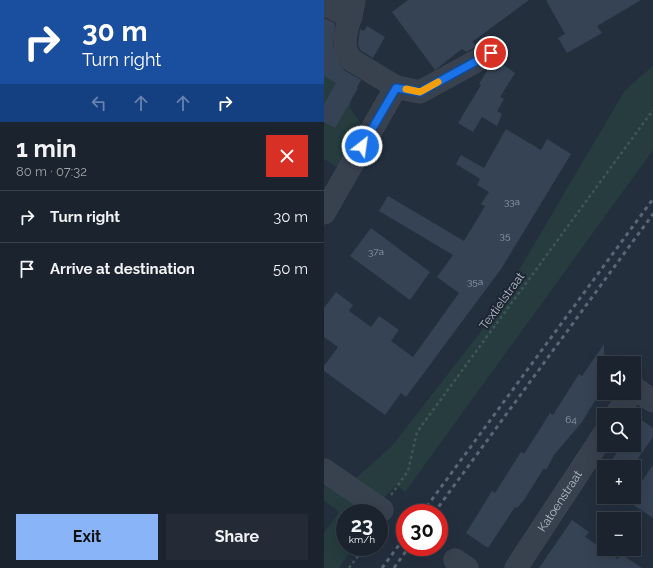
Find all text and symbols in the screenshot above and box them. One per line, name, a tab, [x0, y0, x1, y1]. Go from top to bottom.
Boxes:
text: 30 m	[82, 15, 148, 48]
icon: right	[16, 16, 68, 68]
pin	[474, 36, 508, 70]
icon: arrive	[480, 42, 502, 64]
text: Turn right	[82, 49, 161, 70]
icon: left	[88, 92, 110, 114]
icon: ahead	[130, 92, 152, 114]
icon: ahead	[172, 92, 194, 114]
icon: right	[214, 92, 236, 114]
position arrow	[341, 125, 383, 167]
text: 1 min	[16, 134, 77, 163]
button: close	[266, 135, 308, 177]
text: 80 m · 07:32	[16, 164, 87, 179]
house number: 33a	[504, 196, 520, 207]
icon: right	[16, 206, 38, 228]
text: Turn right	[50, 208, 120, 226]
text: 30 m	[273, 208, 308, 226]
house number: 35	[500, 230, 511, 241]
house number: 37a	[368, 246, 384, 257]
icon: arrive	[16, 258, 38, 280]
text: Arrive at destination	[50, 260, 195, 278]
text: 50 m	[273, 260, 308, 278]
street label: Textielstraat	[477, 270, 527, 332]
house number: 35a	[467, 276, 483, 287]
map controls	[597, 356, 641, 556]
button: sound	[597, 356, 641, 400]
button: search	[597, 408, 641, 452]
house number: 64	[565, 414, 577, 425]
button: +	[597, 460, 641, 504]
street label: Katoenstraat	[535, 468, 585, 534]
speed limit sign: 30	[396, 504, 448, 556]
button: −	[597, 512, 641, 556]
text: 23	[351, 513, 373, 537]
button: Exit	[16, 514, 158, 560]
button: Share	[166, 514, 308, 560]
text: km/h	[349, 534, 375, 545]

